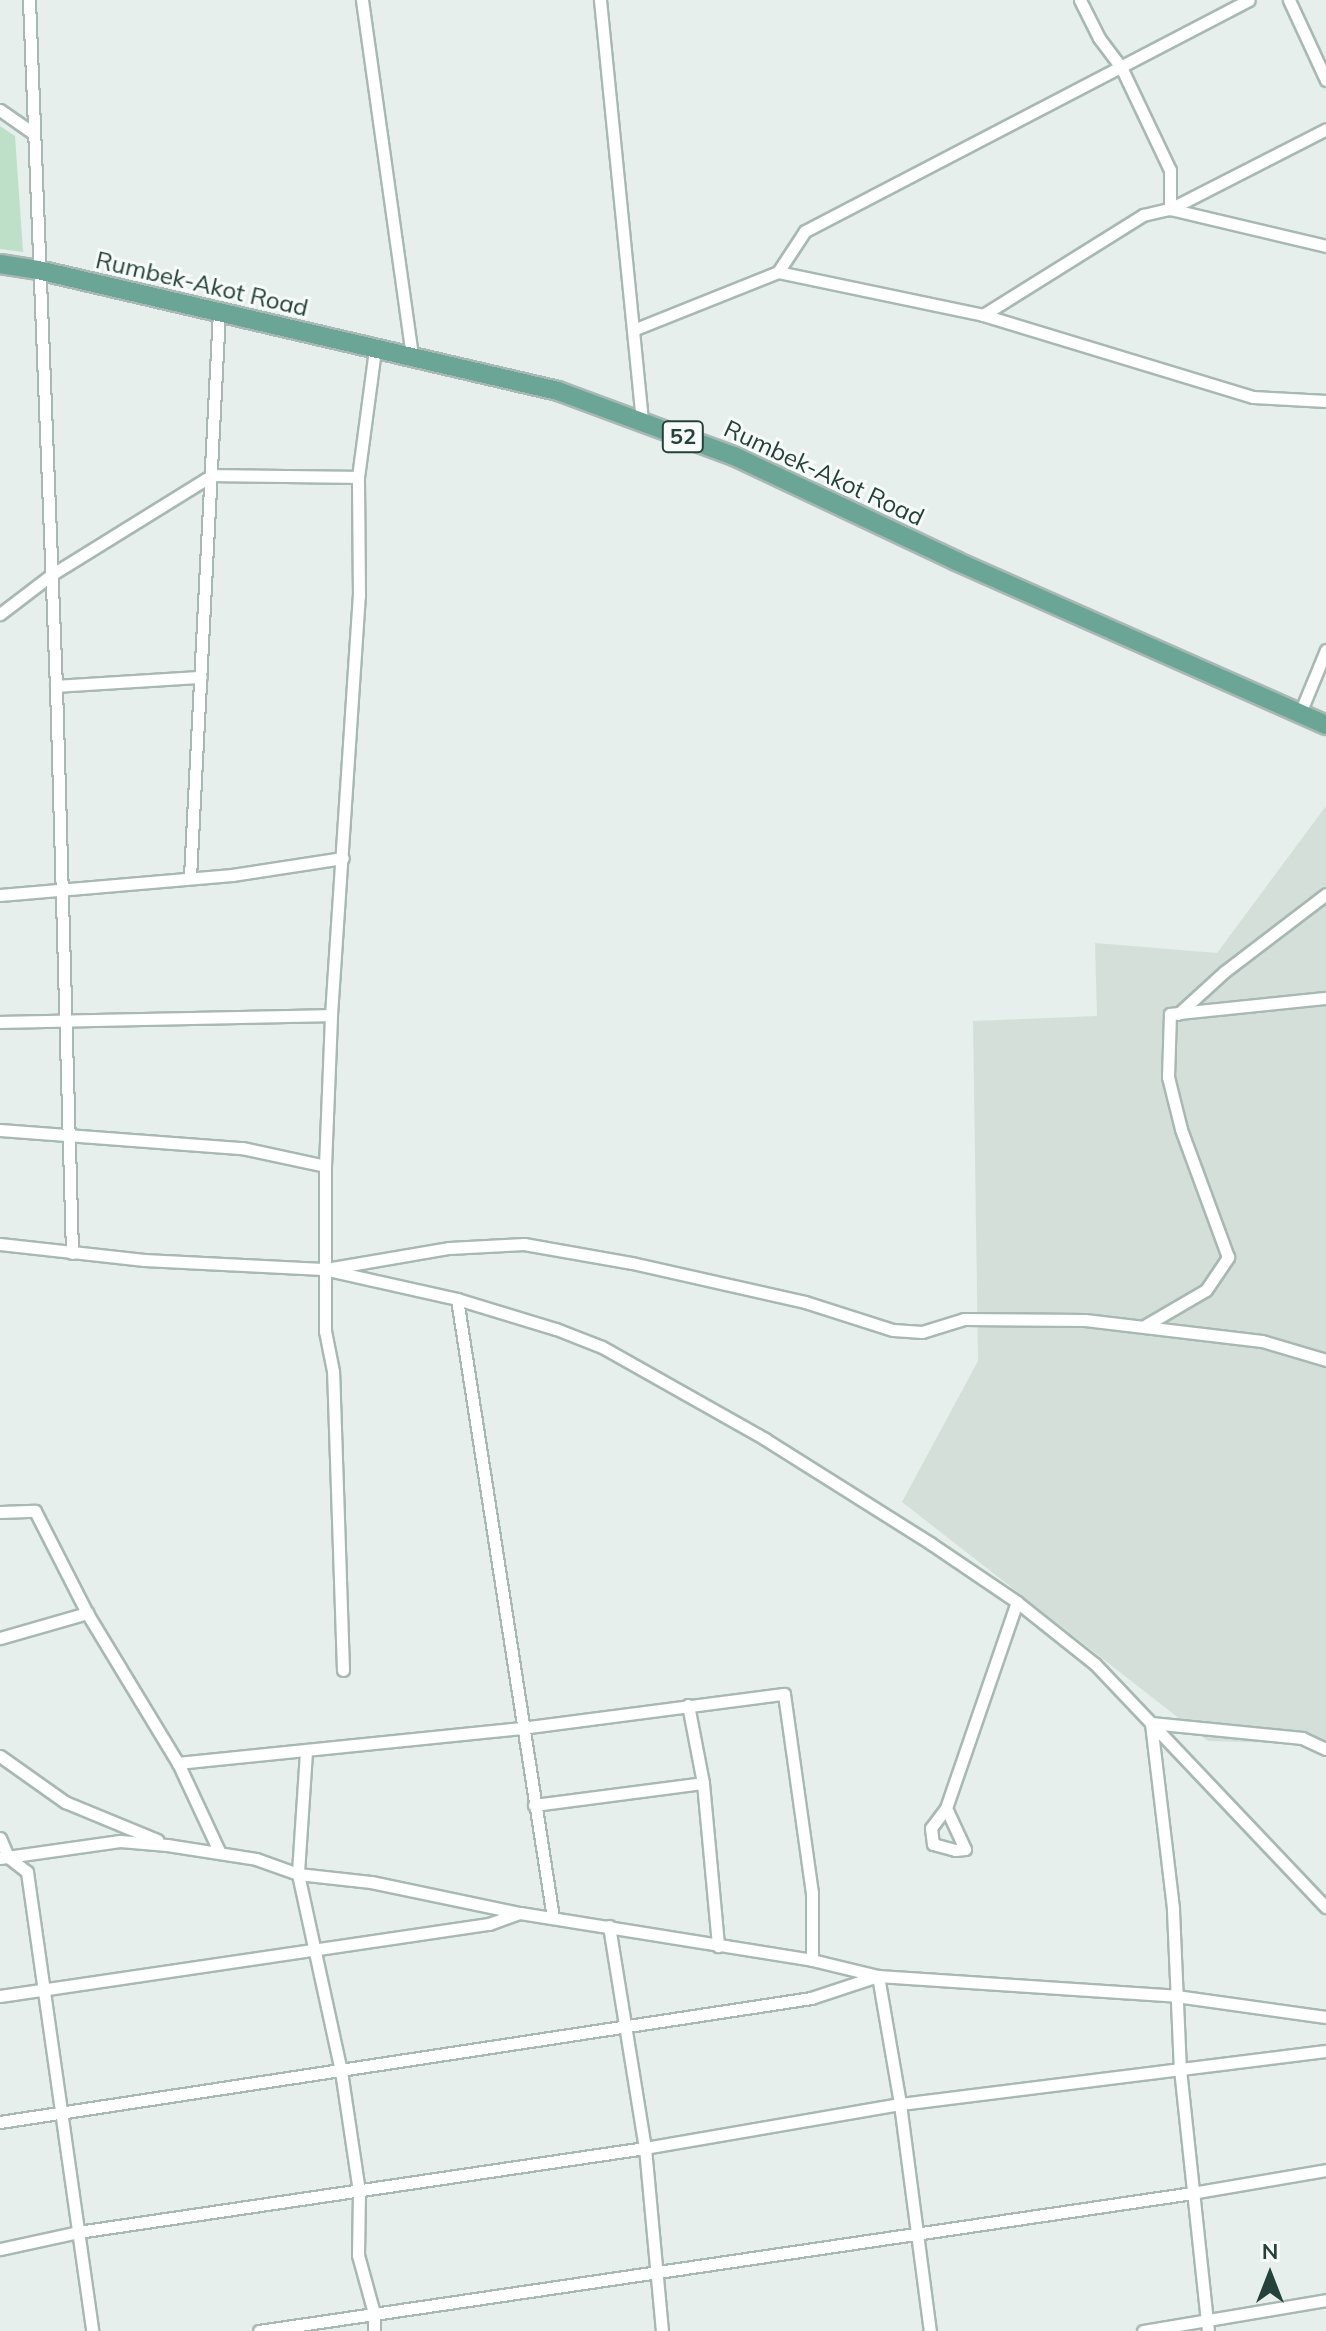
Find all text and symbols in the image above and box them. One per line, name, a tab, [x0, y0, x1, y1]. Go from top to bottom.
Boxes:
street label: Rumbek-Akot Road	[93, 246, 311, 322]
street label: Rumbek-Akot Road	[719, 414, 929, 532]
road number: 52	[661, 419, 705, 455]
north arrow	[1230, 2235, 1310, 2315]
text: N	[1262, 2237, 1278, 2265]

